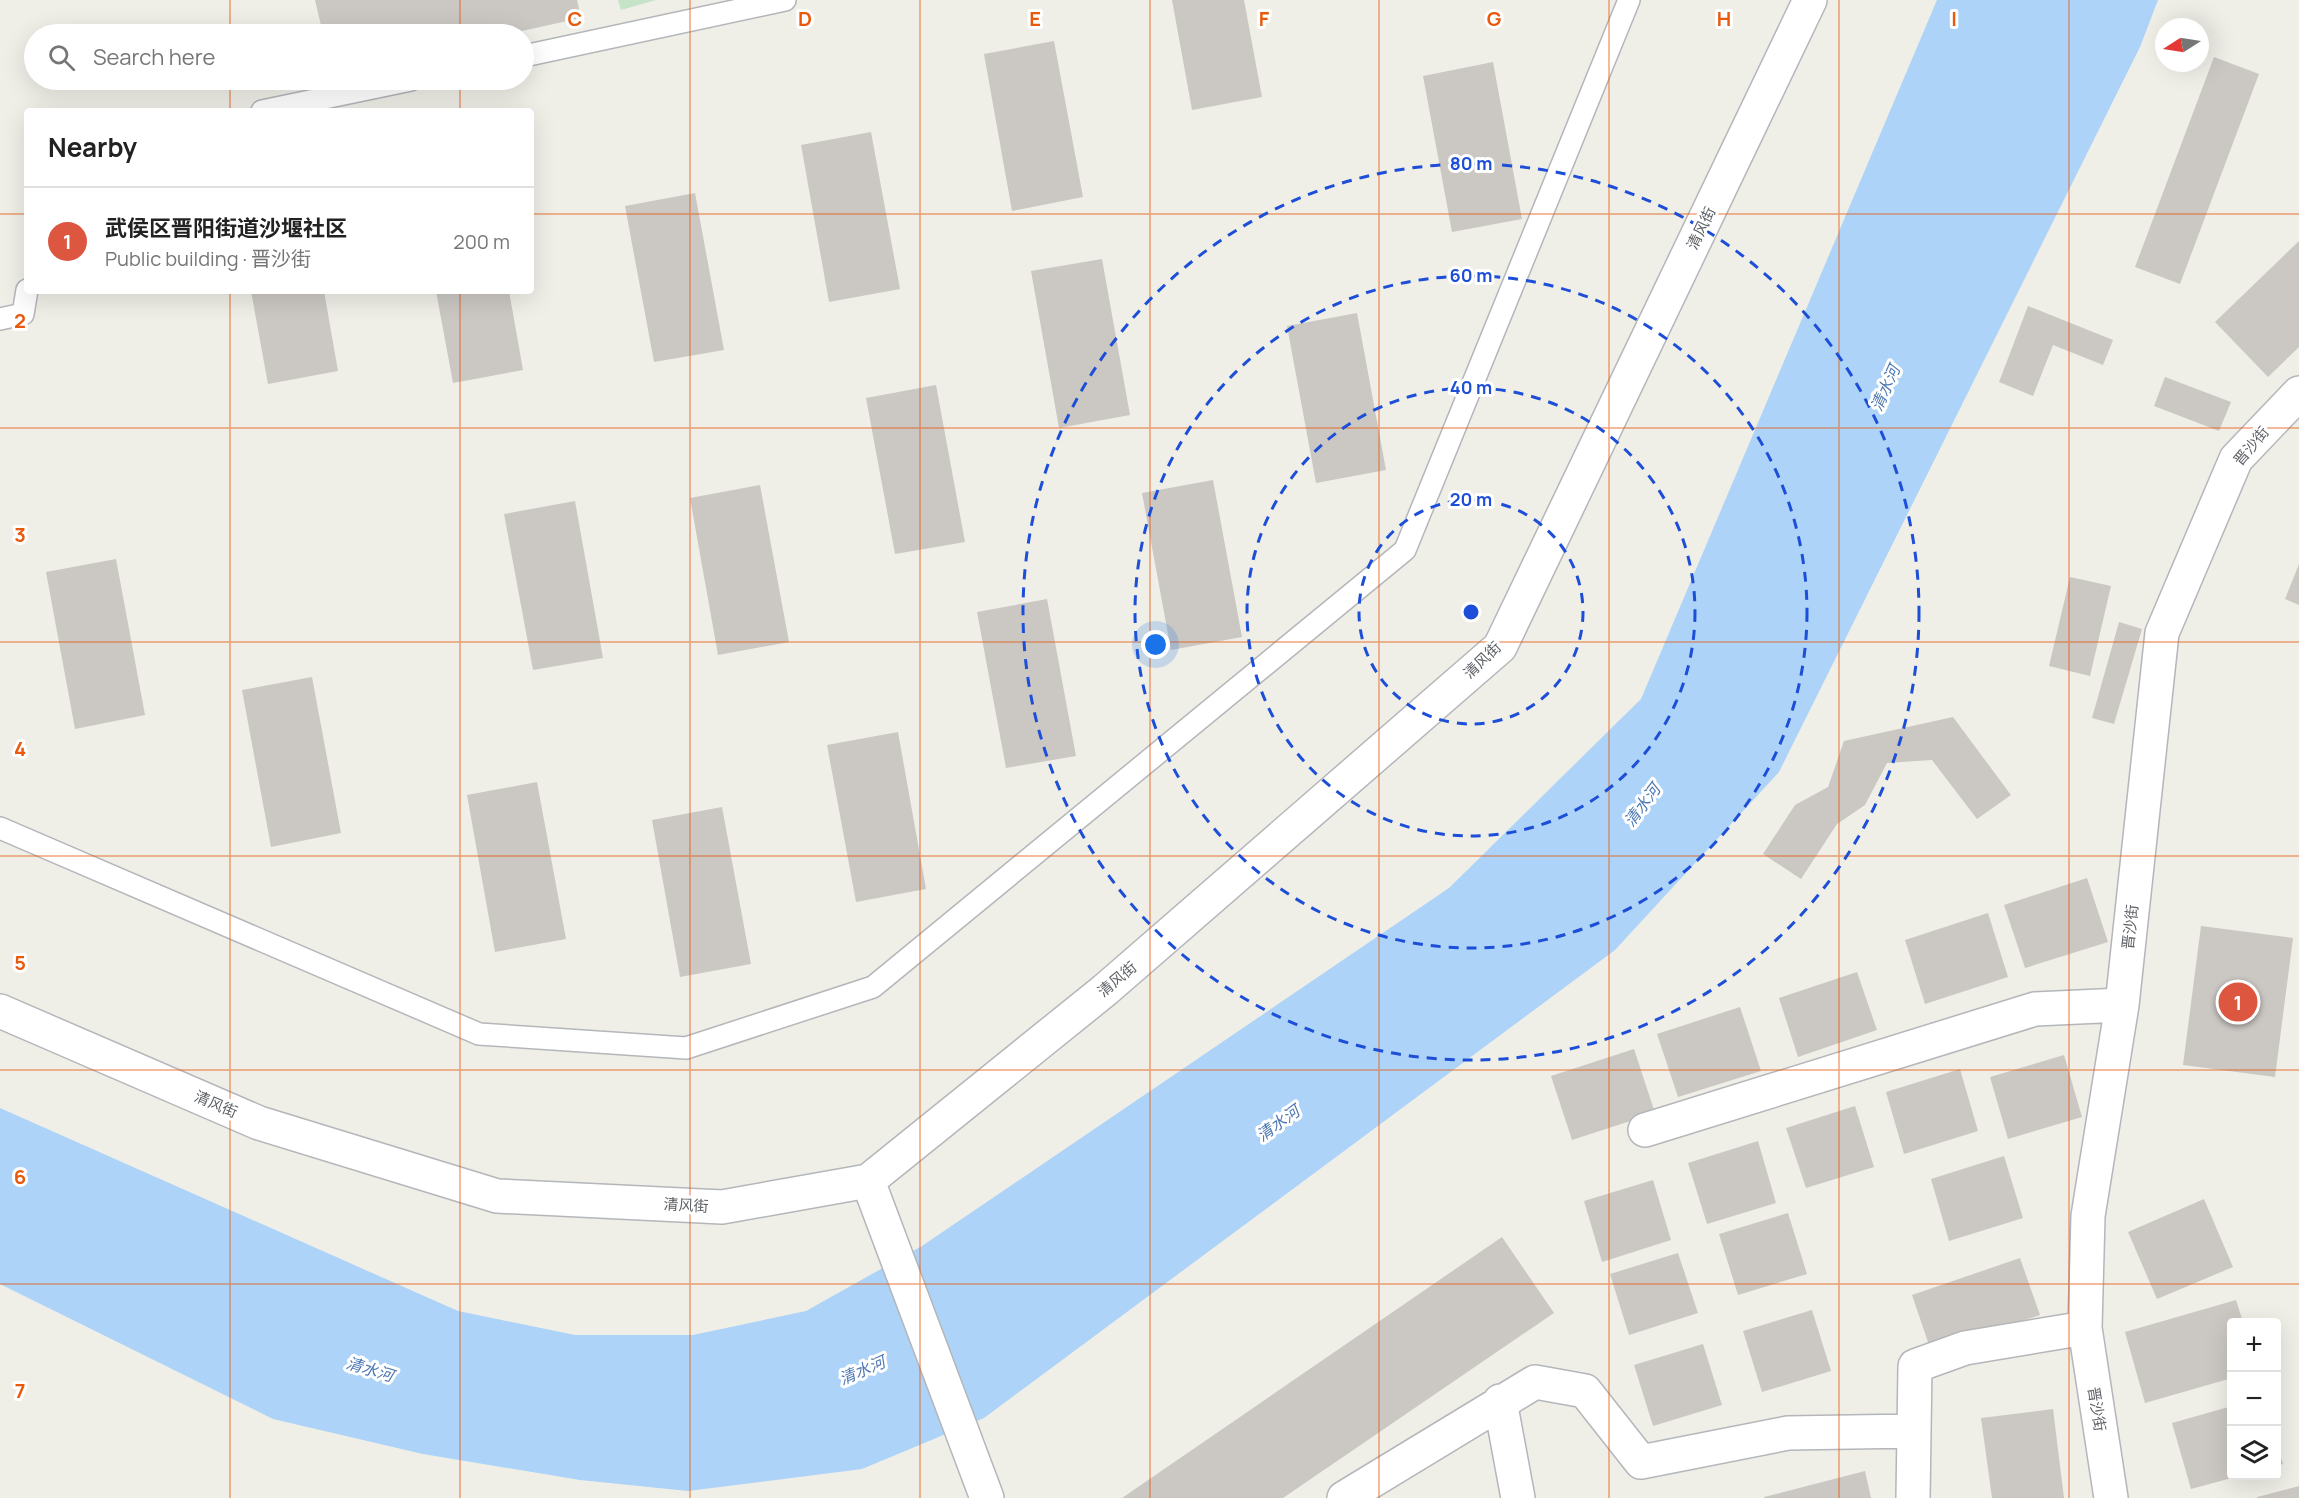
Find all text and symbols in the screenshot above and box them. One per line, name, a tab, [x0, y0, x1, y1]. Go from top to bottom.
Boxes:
text: C	[568, 5, 582, 32]
text: D	[798, 5, 812, 32]
text: E	[1029, 5, 1041, 32]
text: F	[1259, 5, 1270, 32]
text: G	[1487, 5, 1502, 32]
text: H	[1717, 5, 1731, 32]
text: I	[1951, 5, 1957, 32]
north arrow	[2155, 18, 2209, 72]
search box	[24, 24, 534, 90]
icon: search	[45, 41, 78, 74]
text: Search here	[93, 42, 215, 72]
text: Nearby	[48, 129, 137, 165]
text: 80 m	[1450, 151, 1492, 175]
street label: 清风街	[1682, 203, 1720, 253]
text: 武侯区晋阳街道沙堰社区	[105, 213, 347, 243]
text: 1	[63, 228, 72, 255]
text: 200 m	[453, 228, 510, 255]
text: Public building · 晋沙街	[105, 245, 311, 272]
text: 60 m	[1450, 263, 1492, 287]
text: 2	[14, 307, 26, 334]
water label: 清水河	[1865, 359, 1906, 414]
text: 40 m	[1450, 375, 1492, 399]
street label: 晋沙街	[2228, 422, 2274, 470]
text: 20 m	[1450, 487, 1492, 511]
text: 3	[14, 521, 26, 548]
centre of rings	[1461, 602, 1481, 622]
your location	[1141, 630, 1170, 659]
street label: 清风街	[1459, 637, 1505, 683]
text: 4	[14, 735, 26, 762]
water label: 清水河	[1619, 777, 1667, 831]
street label: 晋沙街	[2117, 904, 2143, 950]
text: 5	[14, 949, 26, 976]
street label: 清风街	[1093, 956, 1141, 1002]
pin: 1	[2218, 980, 2258, 1024]
street label: 清风街	[191, 1086, 241, 1122]
water label: 清水河	[1252, 1098, 1306, 1146]
text: 6	[14, 1163, 26, 1190]
street label: 清风街	[663, 1193, 709, 1217]
map controls	[2227, 1318, 2281, 1480]
button: +	[2227, 1318, 2281, 1372]
water label: 清水河	[836, 1349, 891, 1390]
water label: 清水河	[344, 1351, 399, 1387]
button: −	[2227, 1372, 2281, 1426]
text: 7	[15, 1377, 25, 1404]
street label: 晋沙街	[2083, 1385, 2111, 1433]
button: layers	[2227, 1426, 2281, 1480]

